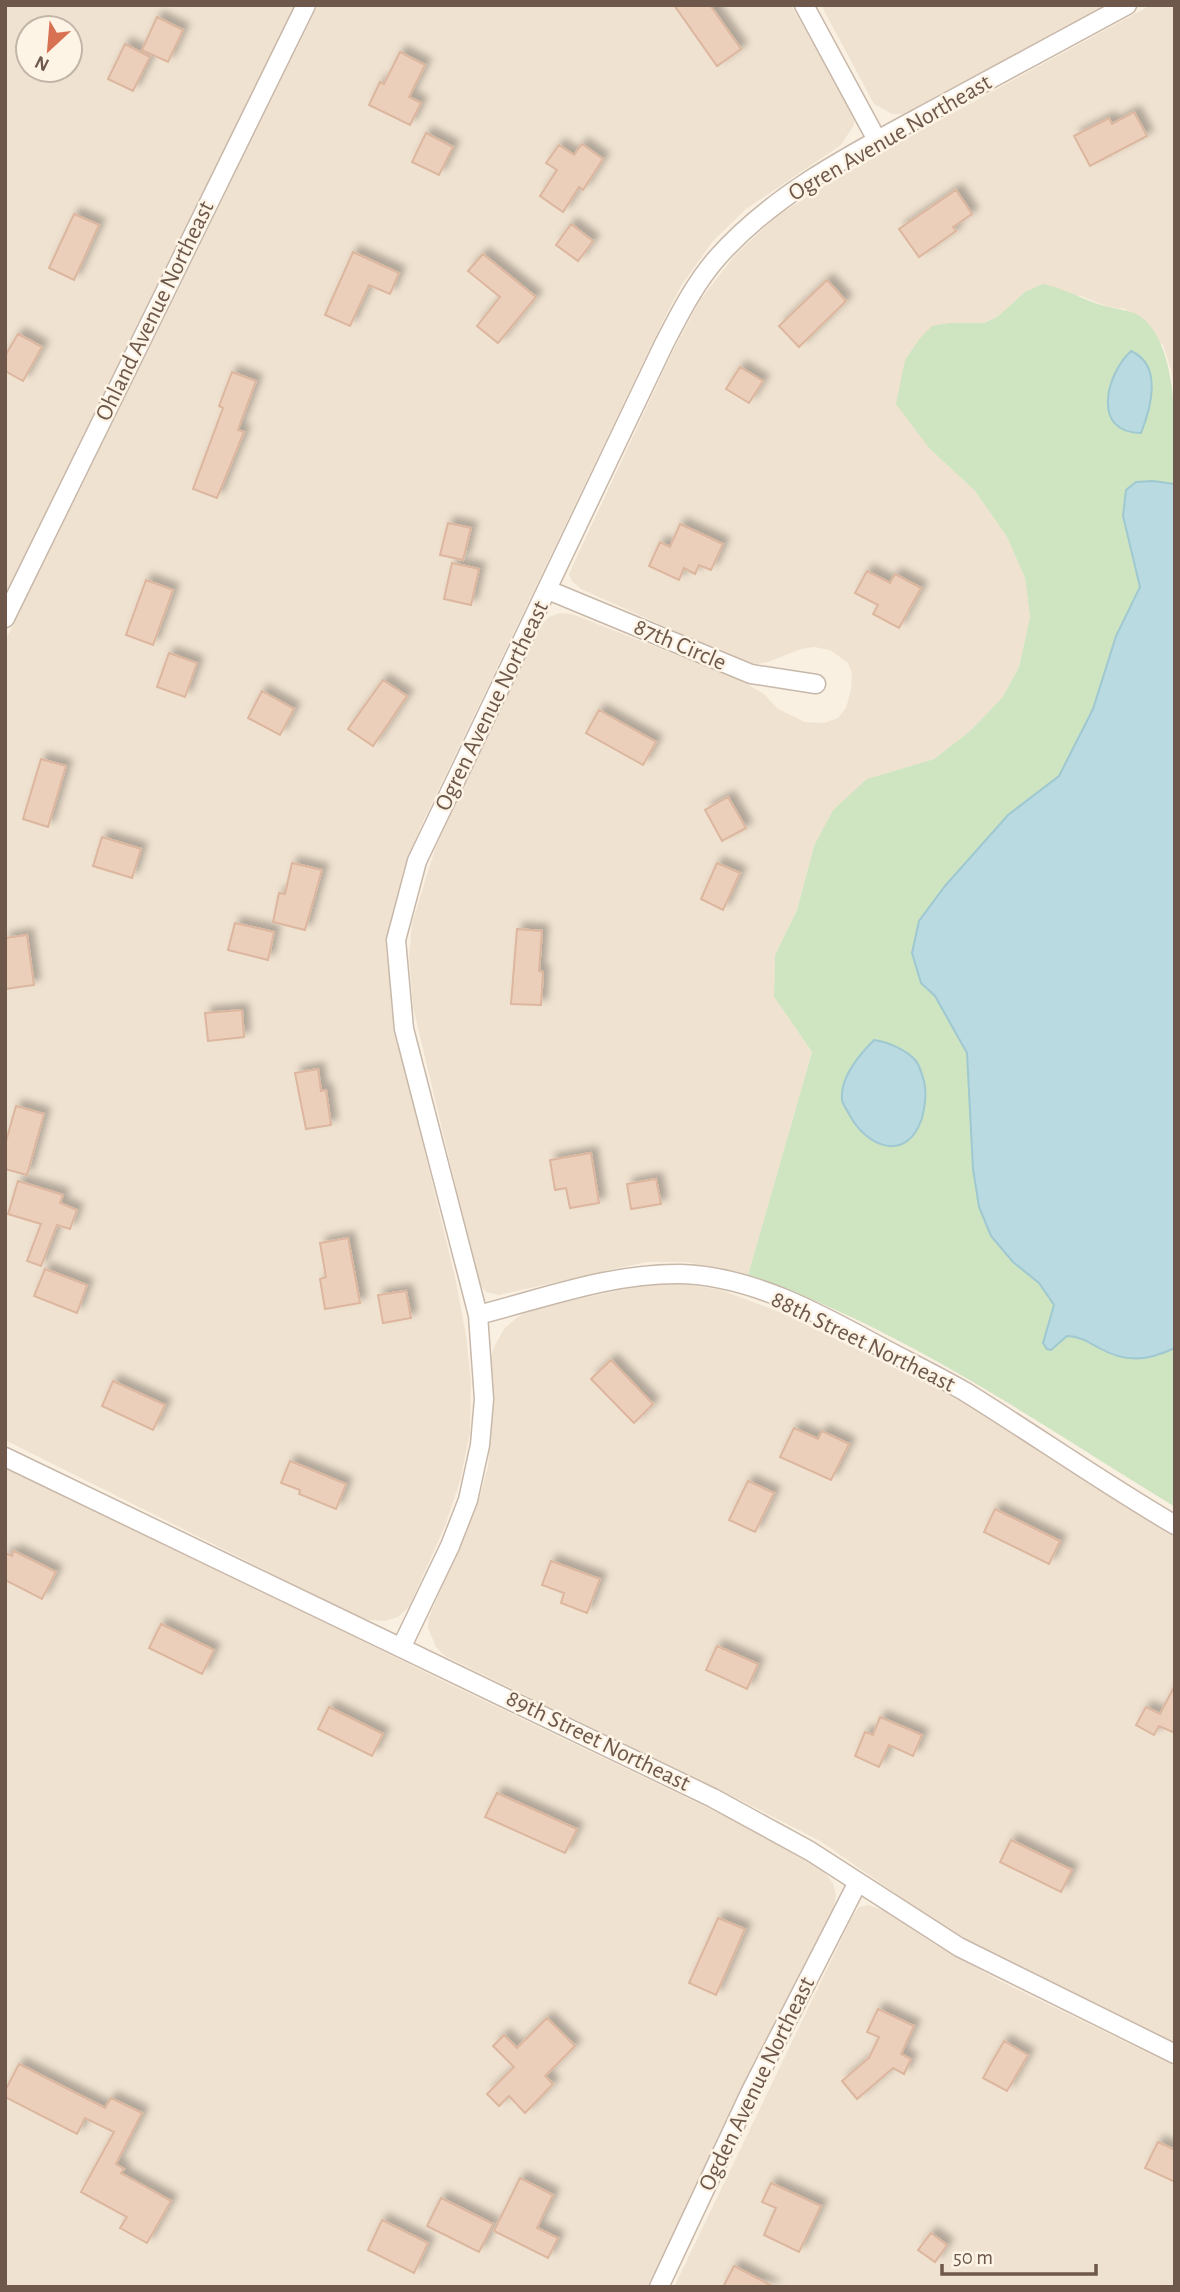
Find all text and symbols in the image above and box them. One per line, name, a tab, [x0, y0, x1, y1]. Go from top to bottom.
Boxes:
north arrow	[14, 14, 84, 84]
text: N	[32, 51, 52, 74]
street label: Ogren Avenue Northeast	[784, 70, 996, 206]
street label: Ohland Avenue Northeast	[91, 197, 219, 425]
street label: Ogren Avenue Northeast	[431, 597, 553, 815]
street label: 87th Circle	[630, 615, 730, 675]
street label: 88th Street Northeast	[767, 1287, 959, 1397]
street label: 89th Street Northeast	[502, 1686, 694, 1796]
street label: Ogden Avenue Northeast	[695, 1973, 819, 2195]
scale bar	[942, 2232, 1096, 2276]
text: 50 m	[953, 2247, 993, 2268]

